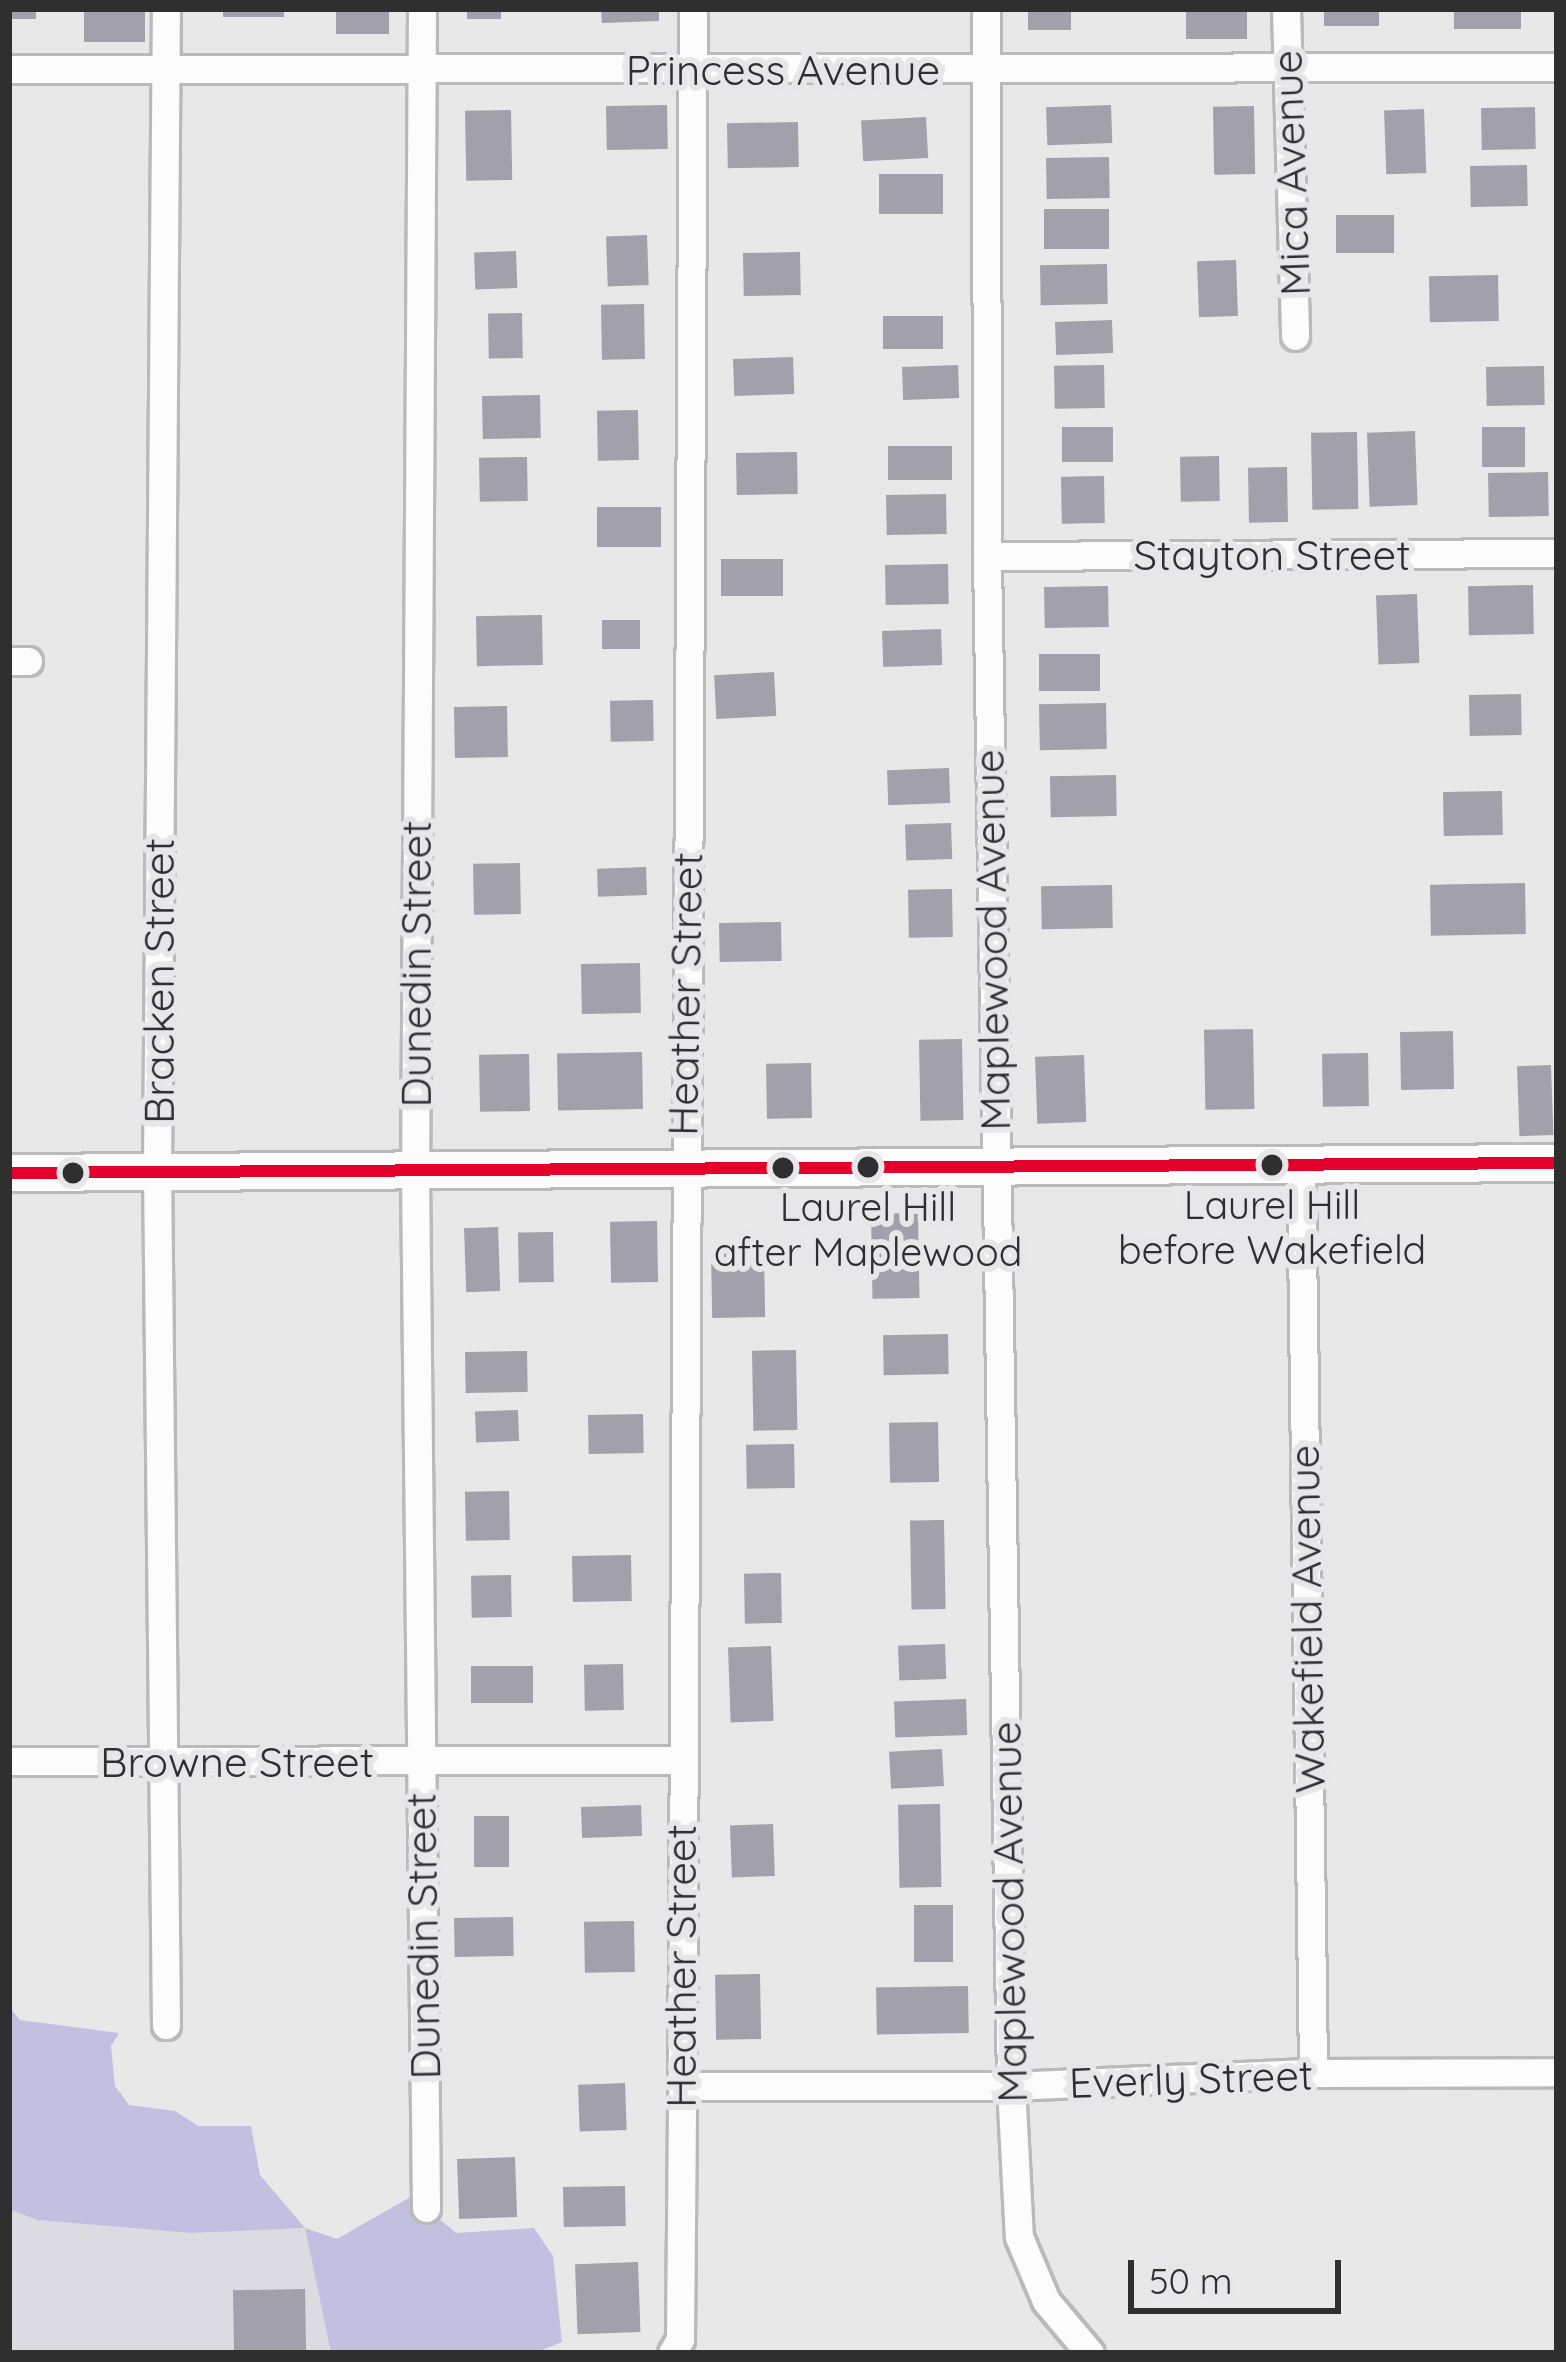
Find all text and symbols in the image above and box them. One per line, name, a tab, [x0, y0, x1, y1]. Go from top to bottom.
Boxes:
street label: Princess Avenue	[626, 45, 940, 95]
street label: Mica Avenue	[1262, 49, 1320, 297]
street label: Stayton Street	[1133, 530, 1411, 580]
street label: Maplewood Avenue	[963, 749, 1021, 1131]
street label: Dunedin Street	[391, 820, 441, 1108]
street label: Bracken Street	[134, 838, 184, 1124]
street label: Heather Street	[657, 852, 713, 1136]
marker: Laurel Hill before Wakefield	[1261, 1154, 1283, 1176]
marker: Laurel Hill after Maplewood	[857, 1156, 879, 1178]
unlabelled marker	[772, 1157, 794, 1179]
unlabelled marker	[62, 1162, 84, 1184]
place label: Laurel Hill before Wakefield	[1118, 1183, 1426, 1274]
place label: Laurel Hill after Maplewood	[714, 1185, 1022, 1276]
street label: Wakefield Avenue	[1279, 1444, 1335, 1794]
street label: Maplewood Avenue	[980, 1721, 1038, 2103]
street label: Browne Street	[100, 1737, 374, 1787]
street label: Dunedin Street	[395, 1792, 451, 2080]
street label: Heather Street	[656, 1824, 706, 2108]
street label: Everly Street	[1068, 2050, 1314, 2108]
scale bar	[1134, 2236, 1347, 2310]
text: 50 m	[1149, 2258, 1233, 2303]

